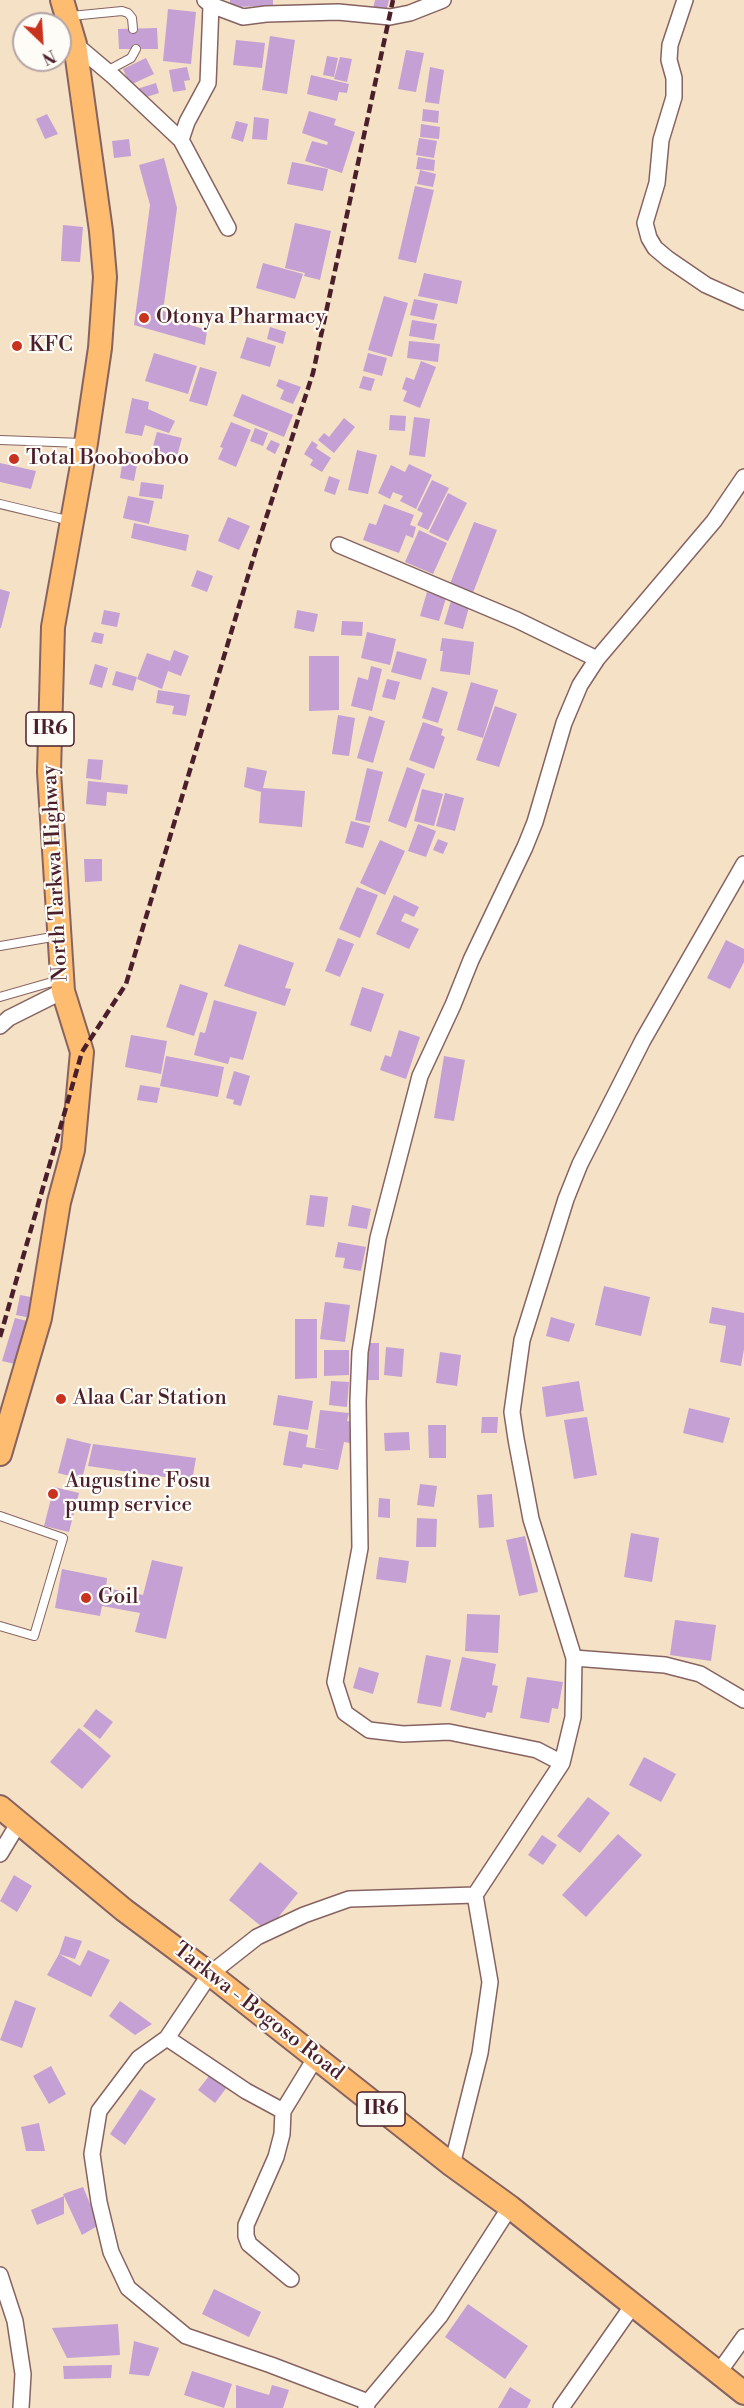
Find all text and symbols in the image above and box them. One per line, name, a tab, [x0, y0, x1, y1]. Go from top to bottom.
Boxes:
north arrow	[12, 12, 72, 72]
text: N	[39, 45, 59, 68]
place label: Otonya Pharmacy	[156, 305, 326, 331]
marker: Otonya Pharmacy	[137, 311, 151, 325]
place label: KFC	[29, 333, 73, 359]
marker: KFC	[10, 339, 24, 353]
place label: Total Boobooboo	[26, 446, 189, 472]
marker: Total Boobooboo	[7, 452, 21, 466]
road number: IR6	[26, 712, 74, 746]
street label: North Tarkwa Highway	[38, 764, 74, 982]
place label: Alaa Car Station	[73, 1386, 227, 1412]
marker: Alaa Car Station	[54, 1392, 68, 1406]
place label: Augustine Fosu pump service	[65, 1469, 211, 1519]
marker: Augustine Fosu pump service	[46, 1487, 60, 1501]
place label: Goil	[98, 1585, 138, 1611]
marker: Goil	[79, 1591, 93, 1605]
street label: Tarkwa - Bogoso Road	[168, 1938, 348, 2086]
road number: IR6	[357, 2092, 405, 2126]

